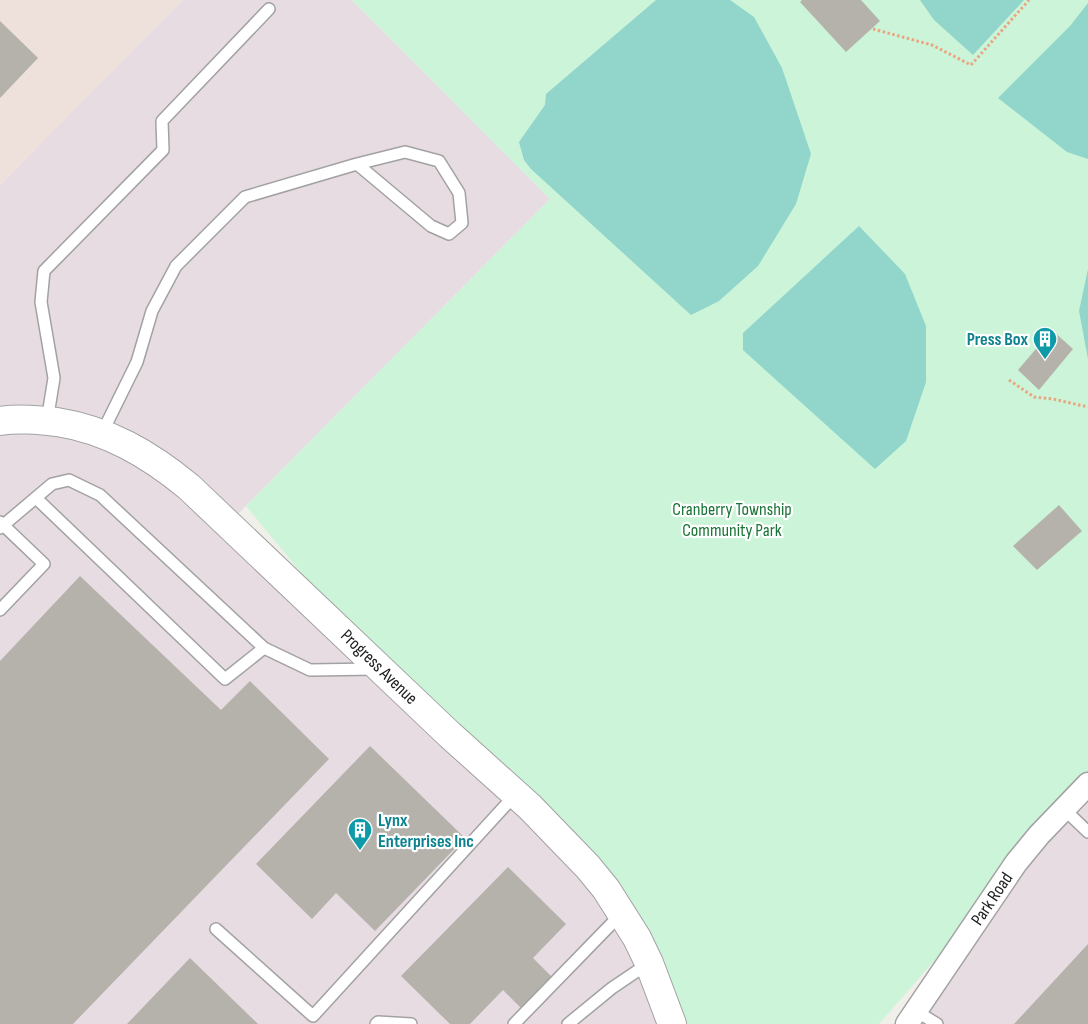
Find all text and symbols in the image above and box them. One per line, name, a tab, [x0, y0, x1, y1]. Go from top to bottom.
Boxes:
building icon: Press Box	[1032, 326, 1058, 360]
place label: Press Box	[967, 329, 1028, 350]
park label: Cranberry Township Community Park	[672, 499, 792, 541]
street label: Progress Avenue	[336, 625, 422, 709]
place label: Lynx Enterprises Inc	[378, 810, 474, 852]
building icon: Lynx Enterprises Inc	[347, 817, 373, 851]
street label: Park Road	[967, 869, 1017, 929]

